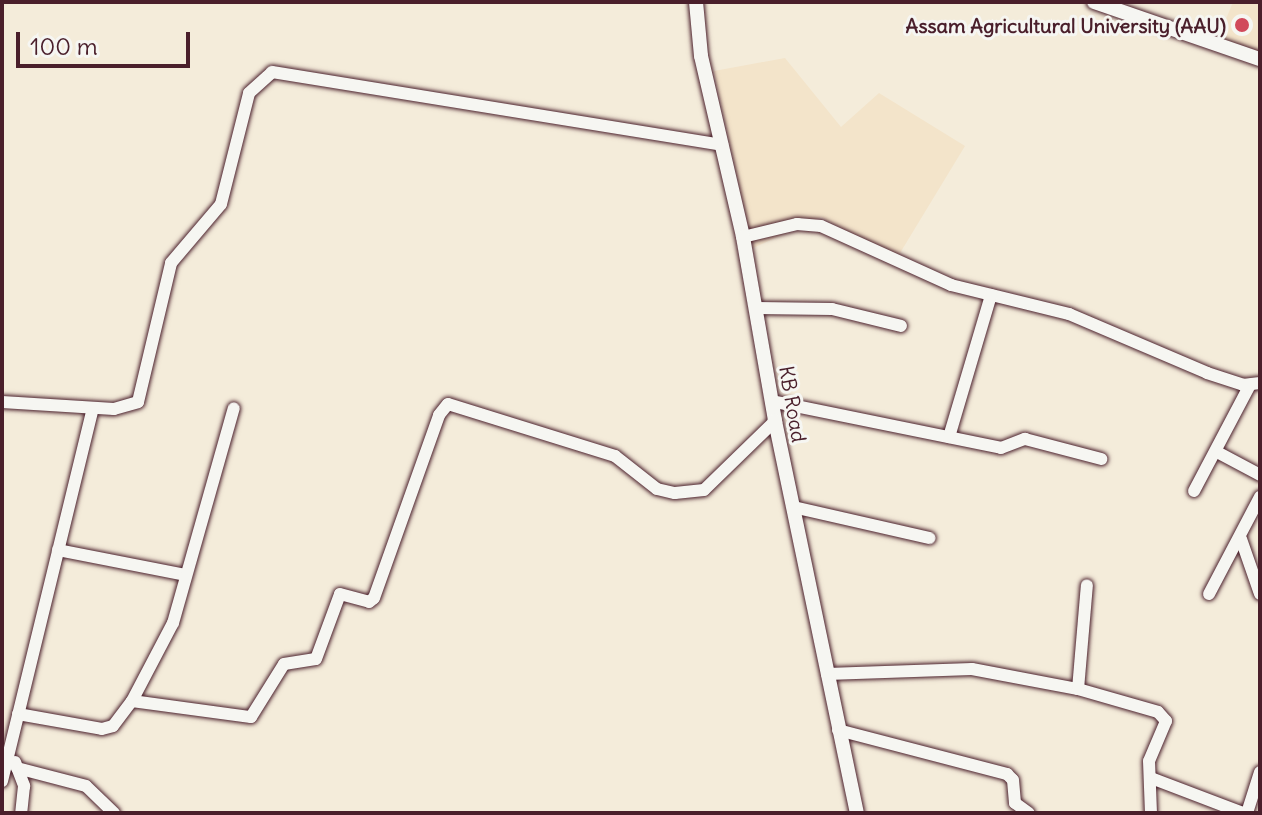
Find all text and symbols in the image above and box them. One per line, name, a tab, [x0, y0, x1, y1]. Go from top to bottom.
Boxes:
place label: Assam Agricultural University (AAU)	[906, 13, 1226, 37]
scale bar	[20, 16, 194, 66]
marker: Assam Agricultural University (AAU)	[1233, 16, 1251, 34]
text: 100 m	[30, 31, 98, 61]
street label: KB Road	[774, 364, 812, 444]

